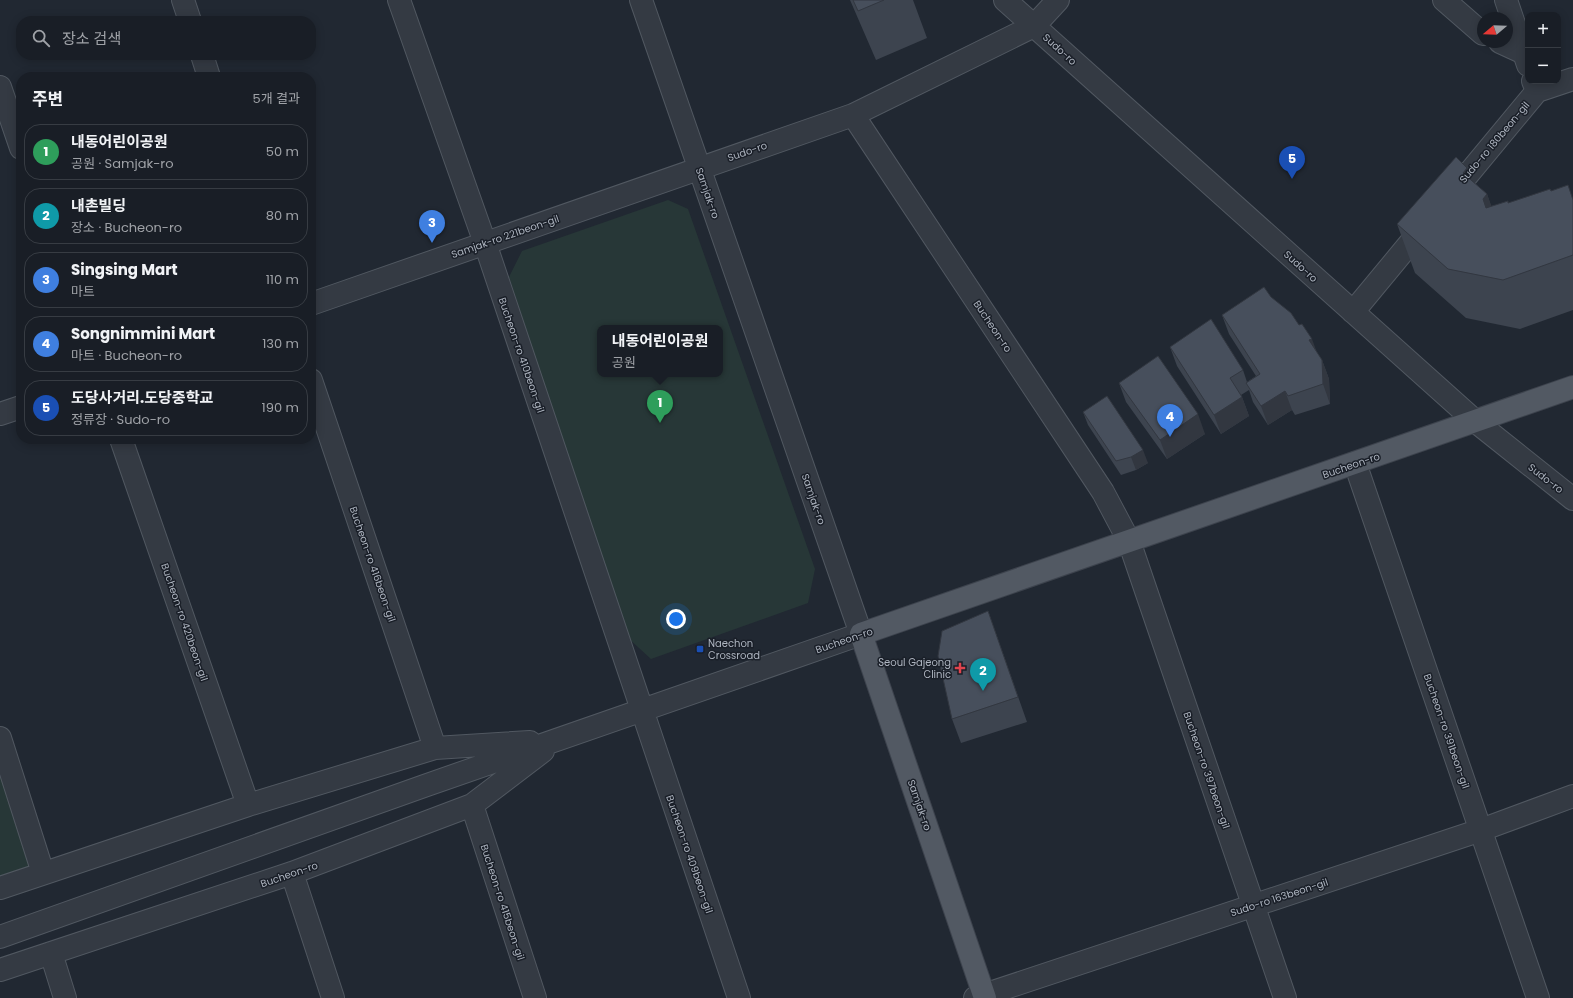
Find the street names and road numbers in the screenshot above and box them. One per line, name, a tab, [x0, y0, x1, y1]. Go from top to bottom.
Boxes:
street label: Sudo-ro	[1039, 30, 1080, 69]
street label: Sudo-ro 180beon-gil	[1456, 98, 1533, 186]
street label: Sudo-ro	[725, 138, 769, 165]
street label: Samjak-ro	[692, 166, 723, 221]
street label: Samjak-ro 221beon-gil	[449, 211, 561, 262]
street label: Sudo-ro	[1280, 247, 1321, 286]
street label: Bucheon-ro 410beon-gil	[495, 296, 548, 415]
street label: Bucheon-ro	[970, 297, 1015, 355]
street label: Bucheon-ro	[1321, 449, 1382, 482]
street label: Sudo-ro	[1525, 460, 1566, 497]
street label: Samjak-ro	[798, 472, 829, 527]
street label: Bucheon-ro 416beon-gil	[346, 504, 399, 624]
street label: Bucheon-ro 420beon-gil	[157, 561, 212, 683]
street label: Bucheon-ro	[814, 624, 875, 657]
street label: Bucheon-ro 391beon-gil	[1420, 672, 1473, 791]
street label: Bucheon-ro 397beon-gil	[1179, 710, 1234, 831]
street label: Samjak-ro	[904, 778, 935, 833]
street label: Bucheon-ro 409beon-gil	[662, 793, 717, 915]
street label: Bucheon-ro 415beon-gil	[477, 842, 528, 962]
street label: Bucheon-ro	[259, 858, 320, 891]
street label: Sudo-ro 163beon-gil	[1228, 875, 1330, 920]

